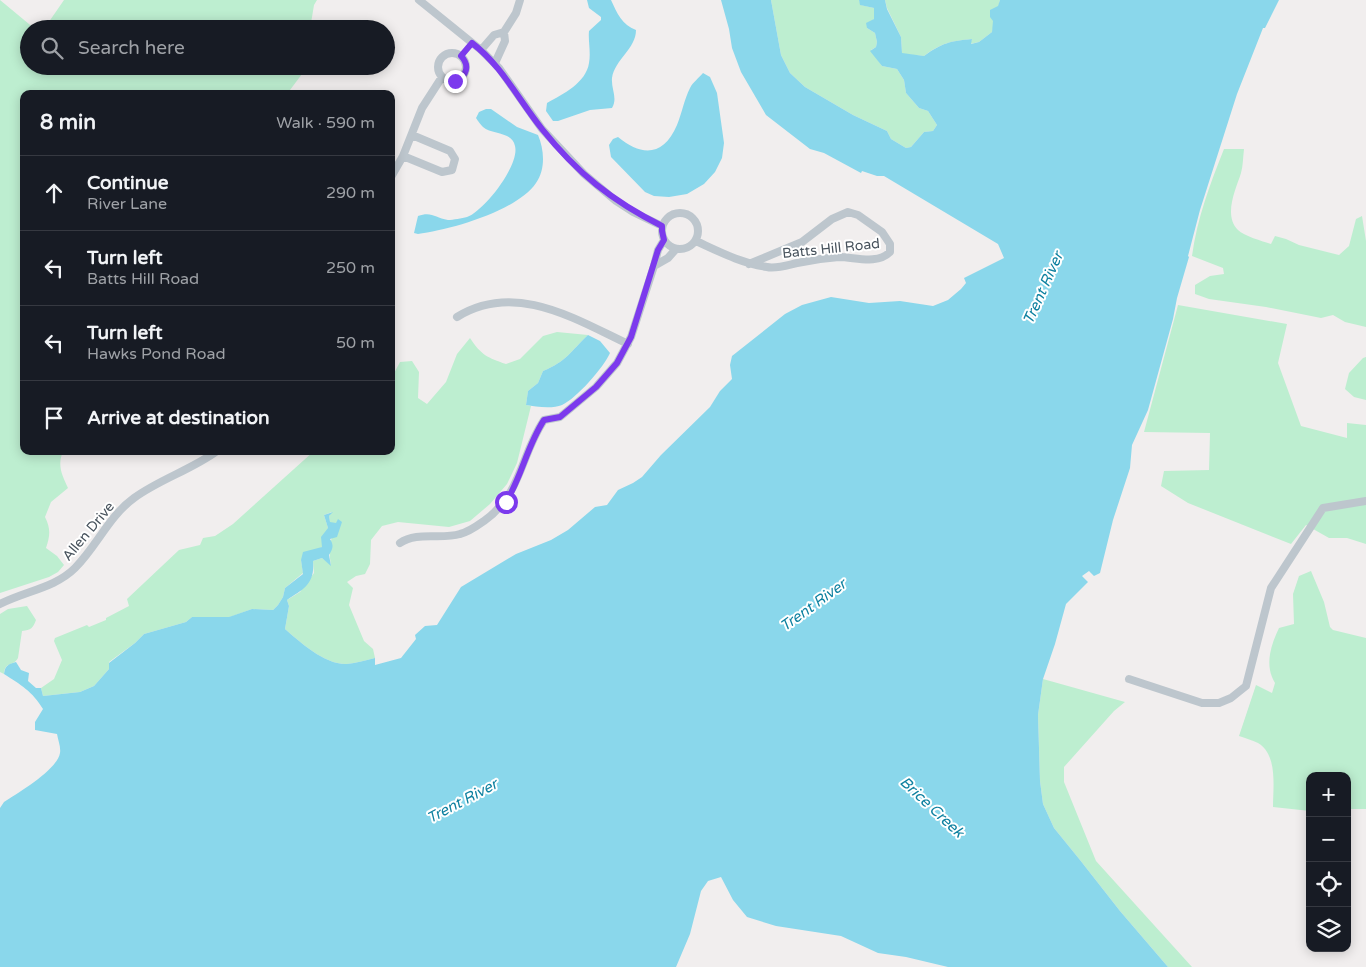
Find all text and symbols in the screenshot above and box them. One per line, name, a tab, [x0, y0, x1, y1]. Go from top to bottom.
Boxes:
search box	[20, 20, 395, 75]
icon: search	[38, 34, 66, 62]
text: Search here	[78, 37, 185, 59]
route end	[444, 70, 467, 93]
text: 8 min	[40, 110, 96, 135]
text: Walk · 590 m	[276, 113, 375, 133]
text: Continue	[87, 172, 169, 194]
icon: ahead	[40, 179, 68, 207]
text: 290 m	[326, 183, 375, 203]
text: River Lane	[87, 194, 167, 214]
street label: Batts Hill Road	[781, 235, 881, 262]
text: Turn left	[87, 247, 163, 269]
water label: Trent River	[1019, 247, 1068, 327]
icon: left	[40, 254, 68, 282]
text: 250 m	[326, 258, 375, 278]
text: Batts Hill Road	[87, 269, 199, 289]
text: Turn left	[87, 322, 163, 344]
icon: left	[40, 329, 68, 357]
text: 50 m	[336, 333, 375, 353]
text: Hawks Pond Road	[87, 344, 226, 364]
icon: arrive	[40, 404, 68, 432]
text: Arrive at destination	[87, 407, 270, 429]
route start	[495, 491, 518, 514]
street label: Allen Drive	[59, 498, 118, 564]
water label: Trent River	[776, 574, 851, 635]
map controls	[1306, 772, 1351, 952]
button: +	[1306, 772, 1351, 817]
water label: Brice Creek	[896, 773, 969, 842]
water label: Trent River	[424, 774, 502, 827]
button: −	[1306, 817, 1351, 862]
button: locate	[1306, 862, 1351, 907]
button: layers	[1306, 907, 1351, 952]

